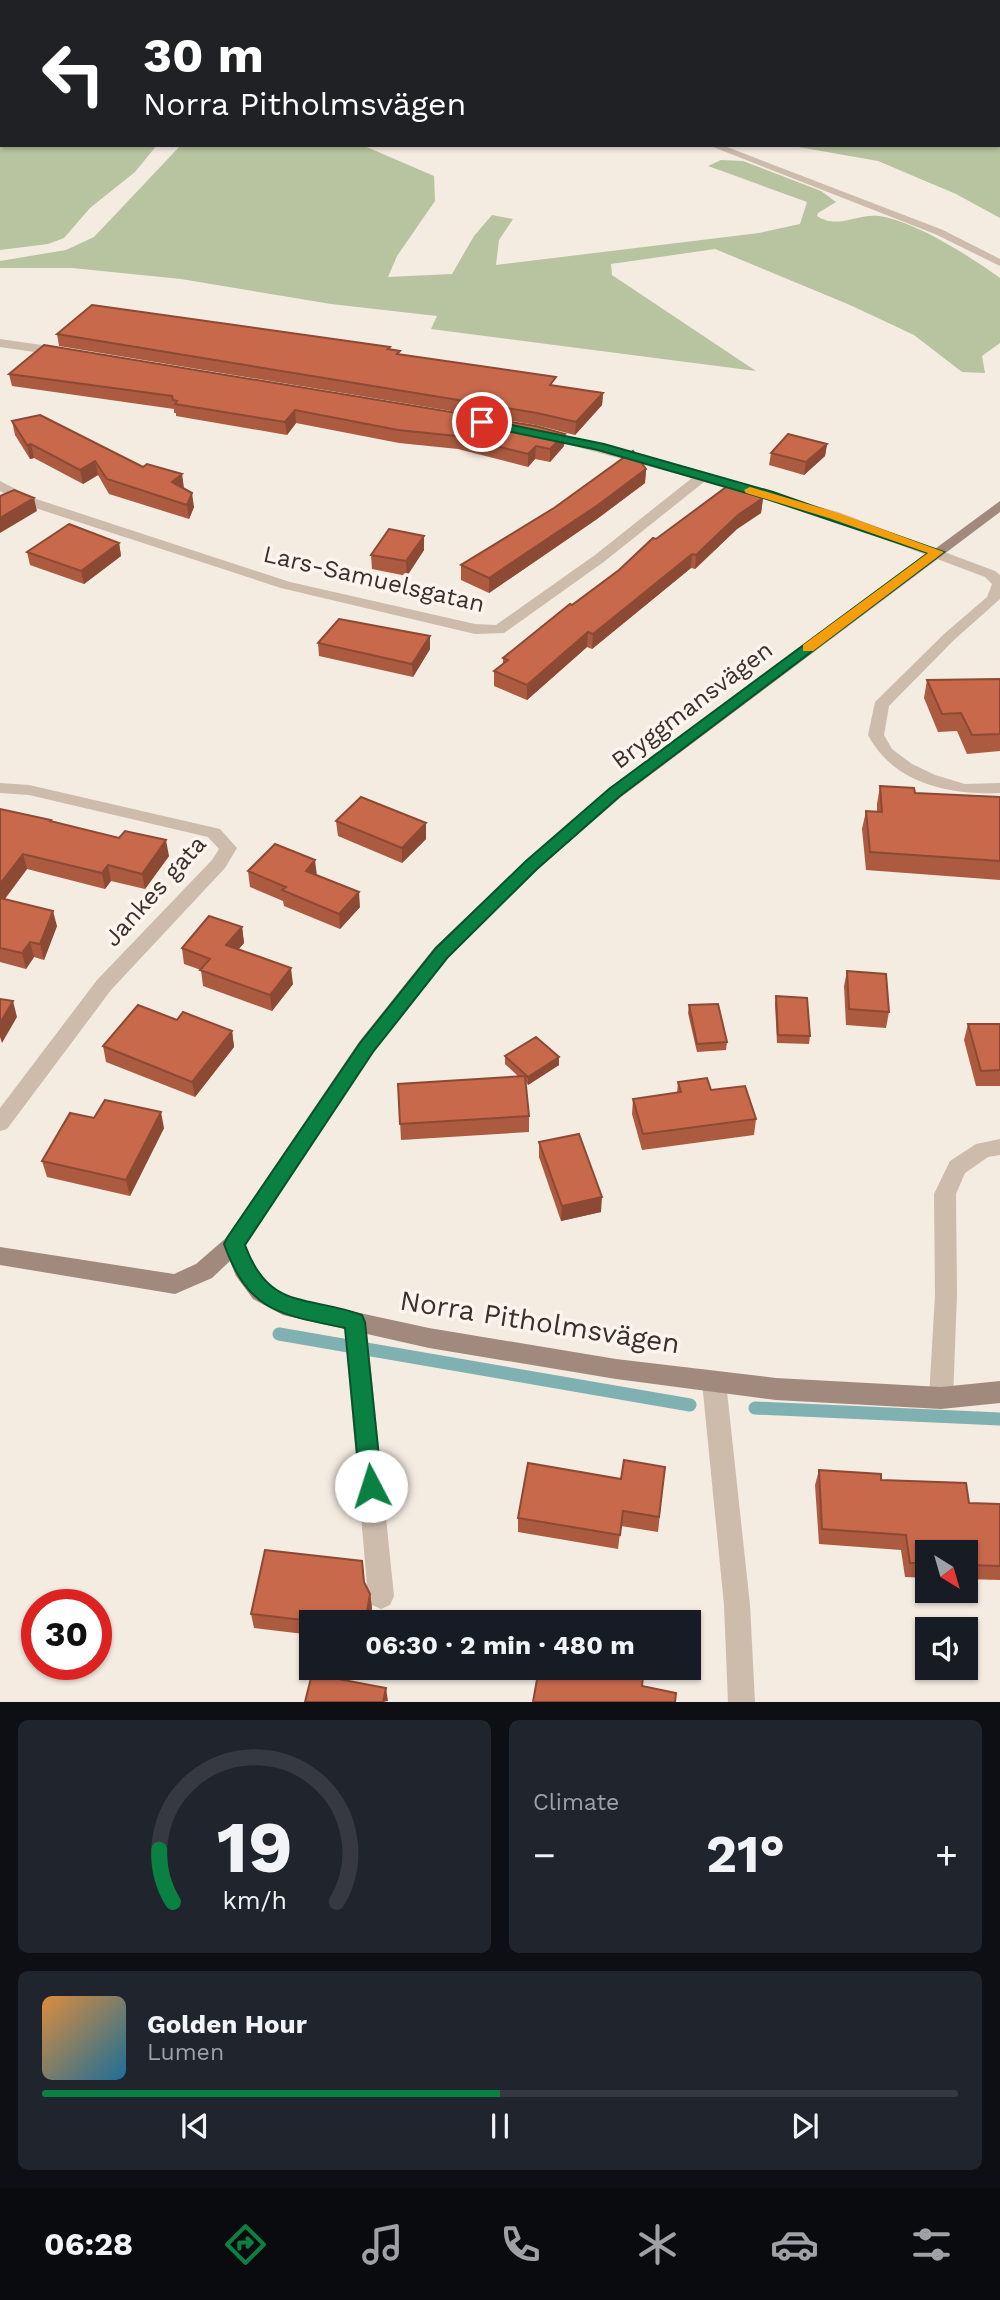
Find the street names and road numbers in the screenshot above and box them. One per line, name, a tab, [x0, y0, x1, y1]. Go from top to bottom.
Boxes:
street label: Lars-Samuelsgatan	[261, 540, 487, 618]
street label: Bryggmansvägen	[606, 635, 778, 775]
street label: Jankes gata	[98, 830, 212, 952]
street label: Norra Pitholmsvägen	[398, 1284, 682, 1360]

